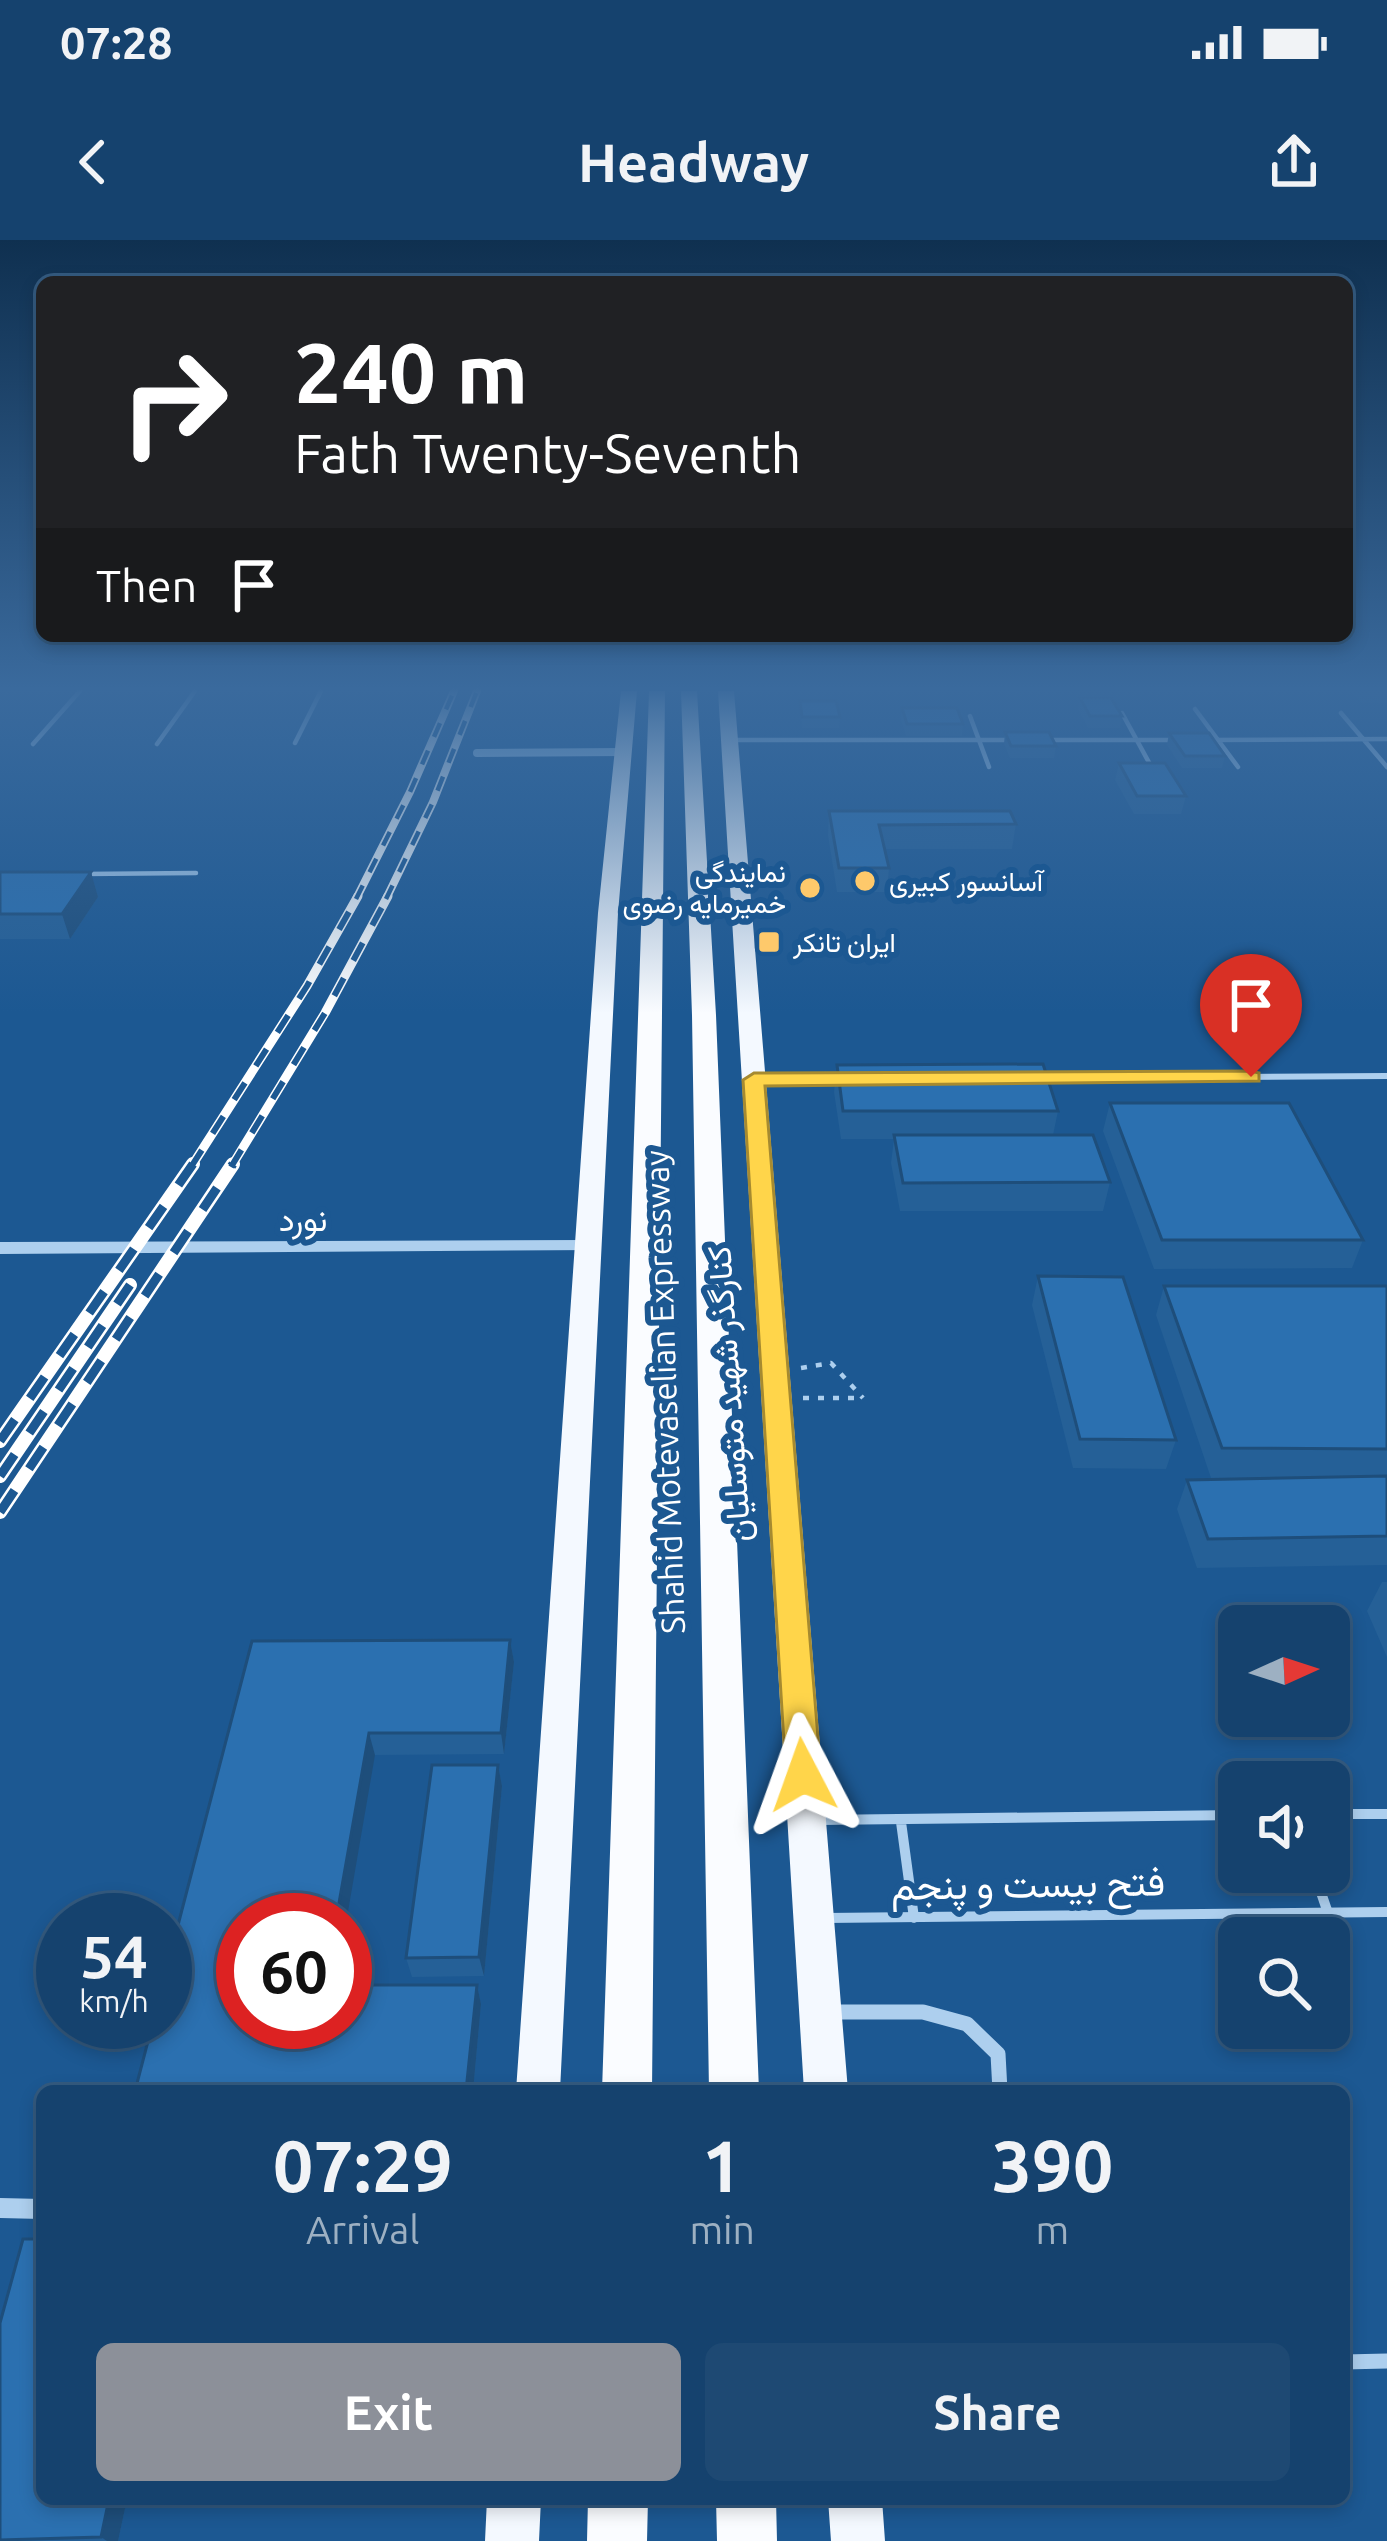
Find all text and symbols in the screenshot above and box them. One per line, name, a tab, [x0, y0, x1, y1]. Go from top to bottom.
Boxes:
text: 07:28	[60, 17, 173, 68]
icon: back	[60, 129, 126, 195]
icon: share	[1261, 129, 1327, 195]
text: Headway	[578, 132, 809, 192]
icon: right	[96, 324, 252, 480]
text: 240 m	[294, 325, 528, 419]
text: Fath Twenty-Seventh	[294, 423, 801, 483]
icon: arrive	[221, 552, 287, 618]
text: Then	[96, 560, 197, 611]
place label: نمایندگی خمیرمایه رضوی	[623, 857, 786, 921]
place label: آسانسور کبیری	[889, 866, 1046, 899]
marker: آسانسور کبیری	[852, 868, 878, 894]
marker: نمایندگی خمیرمایه رضوی	[797, 875, 823, 901]
place label: ایران تانکر	[792, 927, 896, 960]
marker: ایران تانکر	[756, 929, 782, 955]
pin	[1200, 954, 1302, 1077]
icon: arrive	[1218, 972, 1284, 1038]
street label: Shahid Motevaselian Expressway	[637, 1149, 691, 1635]
street label: نورد	[279, 1200, 327, 1240]
street label: کنارگذر شهید متوسلیان	[699, 1244, 760, 1543]
north arrow	[1218, 1605, 1350, 1737]
map controls	[1218, 1605, 1350, 2049]
position arrow	[740, 1712, 866, 1838]
button: sound	[1218, 1761, 1350, 1893]
street label: فتح بیست و پنجم	[891, 1859, 1166, 1914]
speed limit sign: 60	[216, 1893, 372, 2049]
button: search	[1218, 1917, 1350, 2049]
text: 54	[80, 1922, 148, 1989]
text: km/h	[79, 1984, 149, 2018]
text: 07:29	[273, 2125, 453, 2206]
text: 1	[702, 2125, 742, 2206]
text: 390	[991, 2125, 1113, 2206]
text: Arrival	[306, 2208, 420, 2251]
text: min	[689, 2208, 755, 2251]
text: m	[1036, 2208, 1069, 2251]
button: Exit	[96, 2343, 681, 2481]
button: Share	[705, 2343, 1290, 2481]

